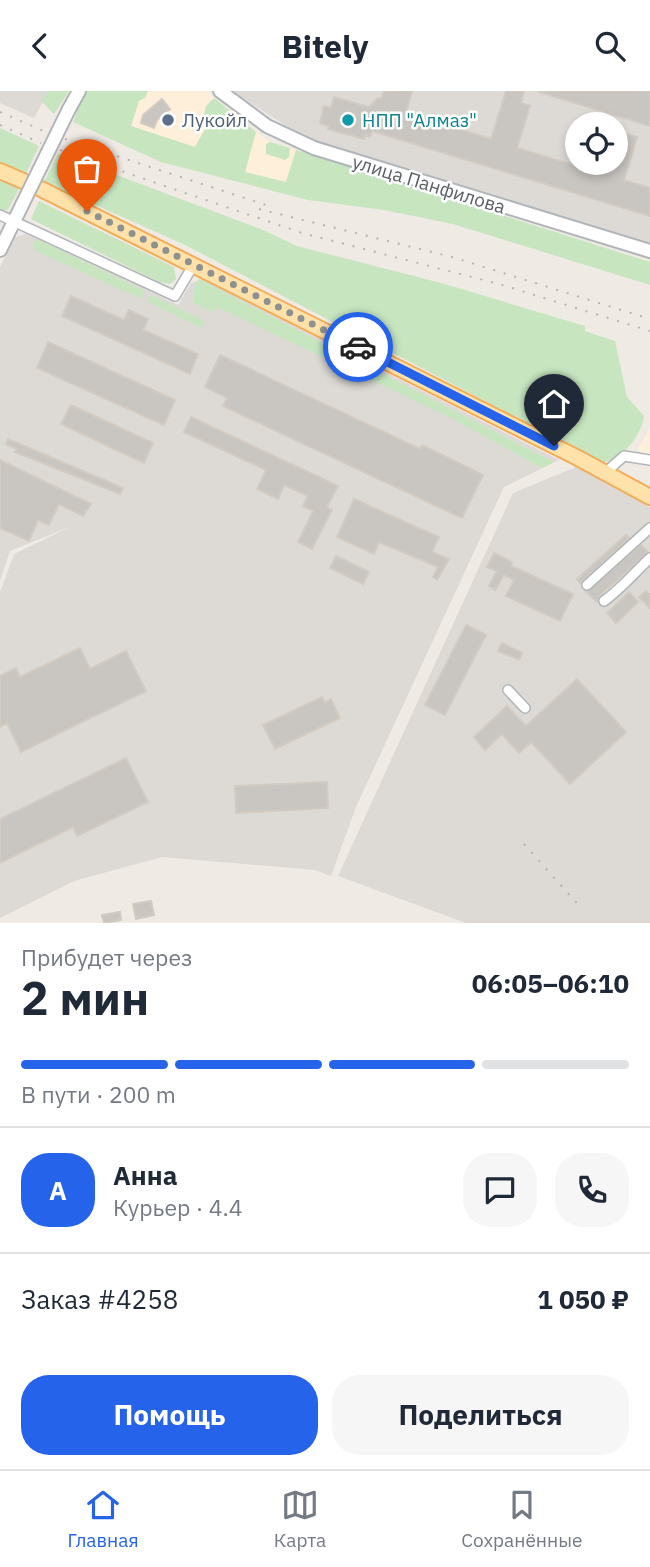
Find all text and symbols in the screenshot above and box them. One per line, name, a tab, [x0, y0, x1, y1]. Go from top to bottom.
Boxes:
text: Bitely	[281, 25, 369, 67]
icon: back	[21, 27, 59, 65]
icon: search	[591, 27, 629, 65]
place label: Лукойл	[182, 108, 247, 132]
place label: НПП "Алмаз"	[362, 108, 477, 132]
marker: Лукойл	[160, 112, 176, 128]
marker: НПП "Алмаз"	[340, 112, 356, 128]
map controls	[565, 112, 628, 175]
button: locate	[565, 112, 628, 175]
pin	[57, 139, 117, 211]
street label: улица Панфилова	[349, 149, 509, 219]
icon: bag	[68, 150, 106, 188]
courier	[323, 312, 393, 382]
icon: car	[339, 328, 377, 366]
pin	[524, 374, 584, 446]
icon: home	[535, 385, 573, 423]
text: Прибудет через	[21, 942, 193, 972]
text: 06:05–06:10	[472, 966, 629, 1000]
text: 2 мин	[21, 968, 149, 1028]
text: В пути · 200 m	[21, 1079, 176, 1109]
button: chat	[463, 1153, 537, 1227]
button: phone	[555, 1153, 629, 1227]
text: Анна	[113, 1158, 177, 1192]
text: А	[49, 1173, 67, 1207]
text: Курьер · 4.4	[113, 1192, 243, 1222]
text: Заказ #4258	[21, 1282, 178, 1316]
text: 1 050 ₽	[537, 1282, 629, 1316]
button: Помощь	[21, 1375, 318, 1455]
button: Поделиться	[332, 1375, 629, 1455]
tab: Главная	[68, 1486, 139, 1552]
tab: Карта	[274, 1486, 326, 1552]
tab: Сохранённые	[461, 1486, 582, 1552]

